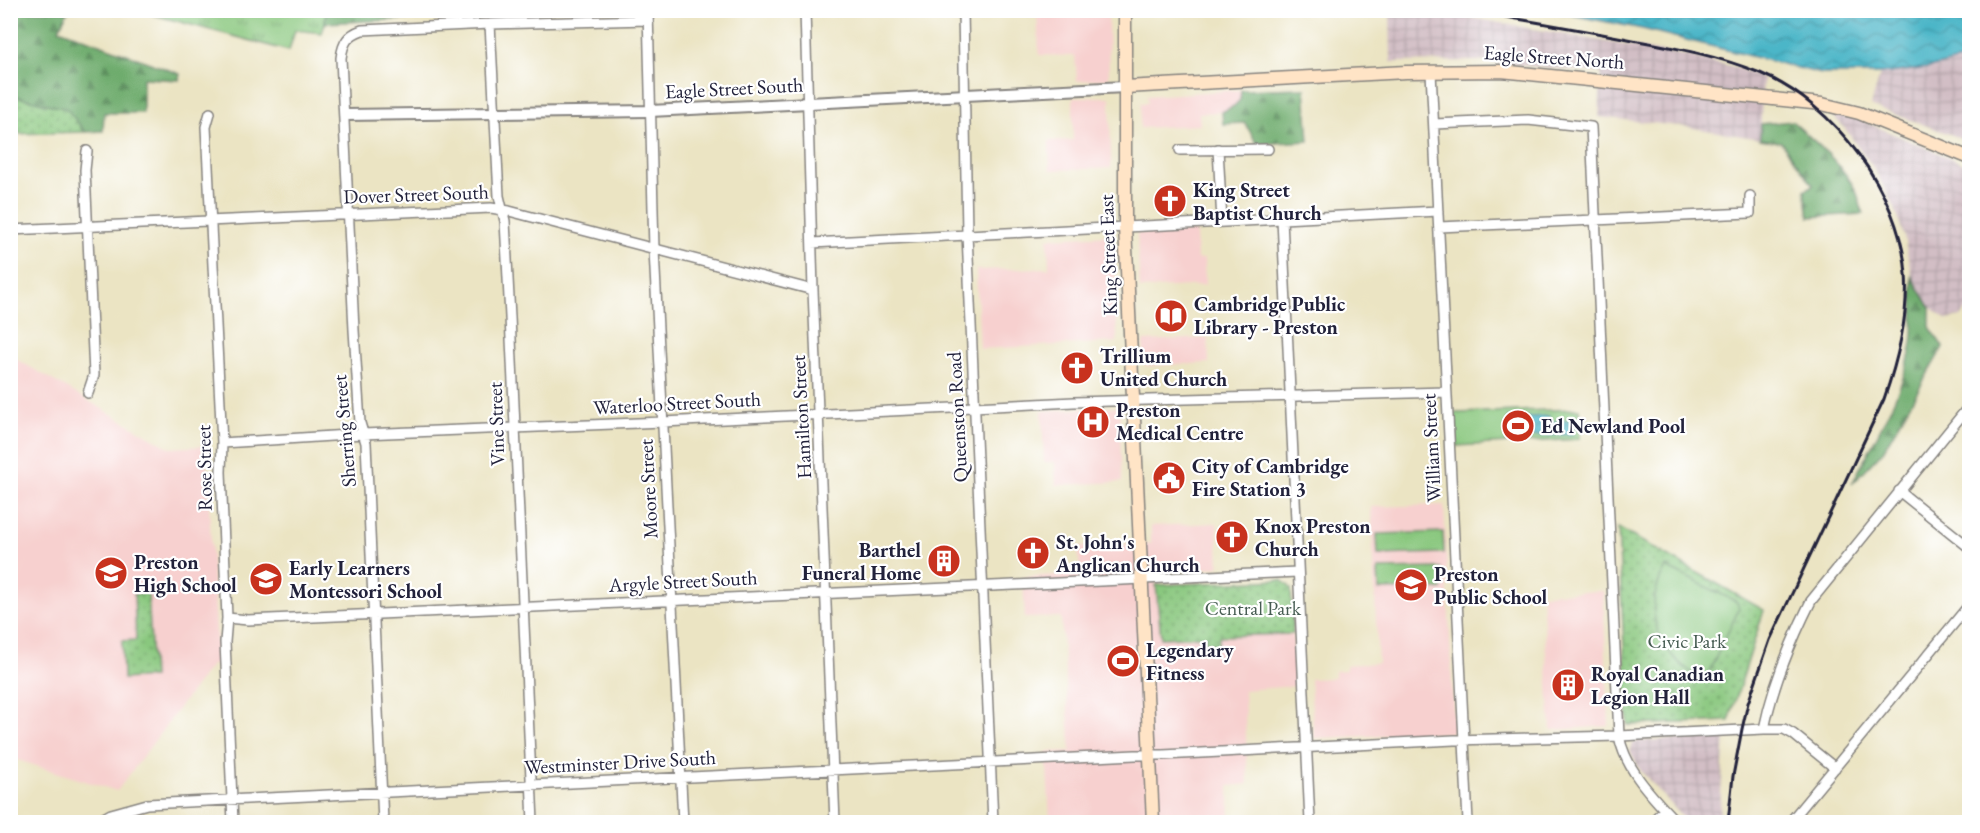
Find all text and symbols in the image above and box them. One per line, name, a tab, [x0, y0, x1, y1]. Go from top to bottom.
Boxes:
street label: Eagle Street North	[1483, 39, 1625, 75]
street label: Eagle Street South	[664, 71, 804, 105]
place label: King Street Baptist Church	[1193, 177, 1322, 226]
street label: Dover Street South	[343, 178, 489, 210]
church icon: King Street Baptist Church	[1152, 183, 1188, 219]
street label: King Street East	[1093, 193, 1123, 316]
place label: Cambridge Public Library - Preston	[1194, 291, 1345, 340]
library icon: Cambridge Public Library - Preston	[1153, 298, 1189, 334]
place label: Trillium United Church	[1100, 343, 1227, 392]
street label: Queenston Road	[941, 350, 973, 483]
church icon: Trillium United Church	[1059, 350, 1095, 386]
street label: Hamilton Street	[785, 354, 817, 480]
street label: Sherring Street	[326, 373, 362, 488]
street label: Vine Street	[482, 381, 510, 467]
street label: Waterloo Street South	[592, 386, 762, 420]
street label: William Street	[1415, 392, 1447, 503]
place label: Preston Medical Centre	[1116, 397, 1244, 446]
hospital icon: Preston Medical Centre	[1075, 404, 1111, 440]
sports icon: Ed Newland Pool	[1500, 408, 1536, 444]
place label: Ed Newland Pool	[1541, 413, 1686, 439]
street label: Rose Street	[190, 424, 218, 511]
street label: Moore Street	[632, 438, 664, 540]
place label: City of Cambridge Fire Station 3	[1192, 453, 1349, 502]
public building icon: City of Cambridge Fire Station 3	[1151, 460, 1187, 496]
place label: Knox Preston Church	[1255, 513, 1371, 562]
church icon: Knox Preston Church	[1214, 519, 1250, 555]
place label: St. John's Anglican Church	[1055, 529, 1200, 578]
church icon: St. John's Anglican Church	[1015, 535, 1051, 571]
place label: Barthel Funeral Home	[802, 537, 921, 586]
building icon: Barthel Funeral Home	[926, 543, 962, 579]
place label: Preston High School	[134, 549, 237, 598]
school or university icon: Preston High School	[93, 555, 129, 591]
place label: Early Learners Montessori School	[289, 555, 442, 604]
school or university icon: Early Learners Montessori School	[248, 561, 284, 597]
place label: Preston Public School	[1434, 561, 1547, 610]
street label: Argyle Street South	[607, 564, 758, 598]
school or university icon: Preston Public School	[1393, 567, 1429, 603]
park label: Central Park	[1205, 595, 1302, 621]
park label: Civic Park	[1648, 628, 1727, 654]
place label: Legendary Fitness	[1146, 637, 1234, 686]
sports icon: Legendary Fitness	[1105, 643, 1141, 679]
place label: Royal Canadian Legion Hall	[1591, 661, 1724, 710]
building icon: Royal Canadian Legion Hall	[1550, 667, 1586, 703]
street label: Westminster Drive South	[523, 744, 717, 780]

